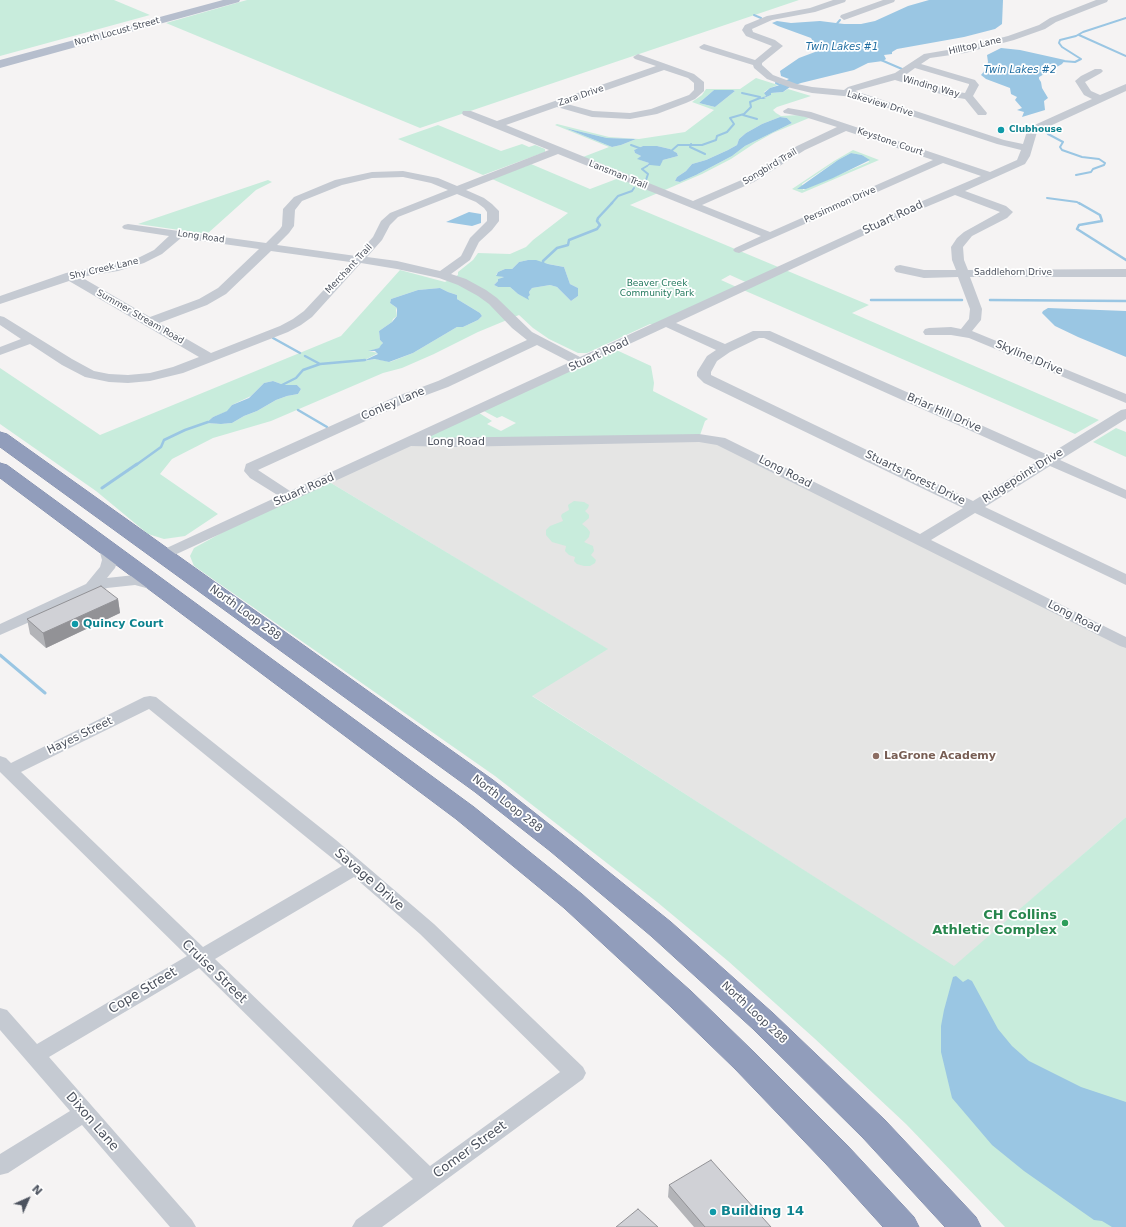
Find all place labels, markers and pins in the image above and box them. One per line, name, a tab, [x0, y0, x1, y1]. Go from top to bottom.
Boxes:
marker: Clubhouse	[996, 125, 1006, 135]
place label: Clubhouse	[1009, 125, 1062, 135]
place label: Quincy Court	[83, 617, 163, 631]
marker: Quincy Court	[70, 619, 80, 629]
place label: LaGrone Academy	[884, 749, 996, 763]
marker: LaGrone Academy	[871, 751, 881, 761]
place label: CH Collins Athletic Complex	[932, 908, 1057, 939]
marker: CH Collins Athletic Complex	[1060, 918, 1070, 928]
place label: Building 14	[721, 1204, 804, 1220]
marker: Building 14	[708, 1207, 718, 1217]

